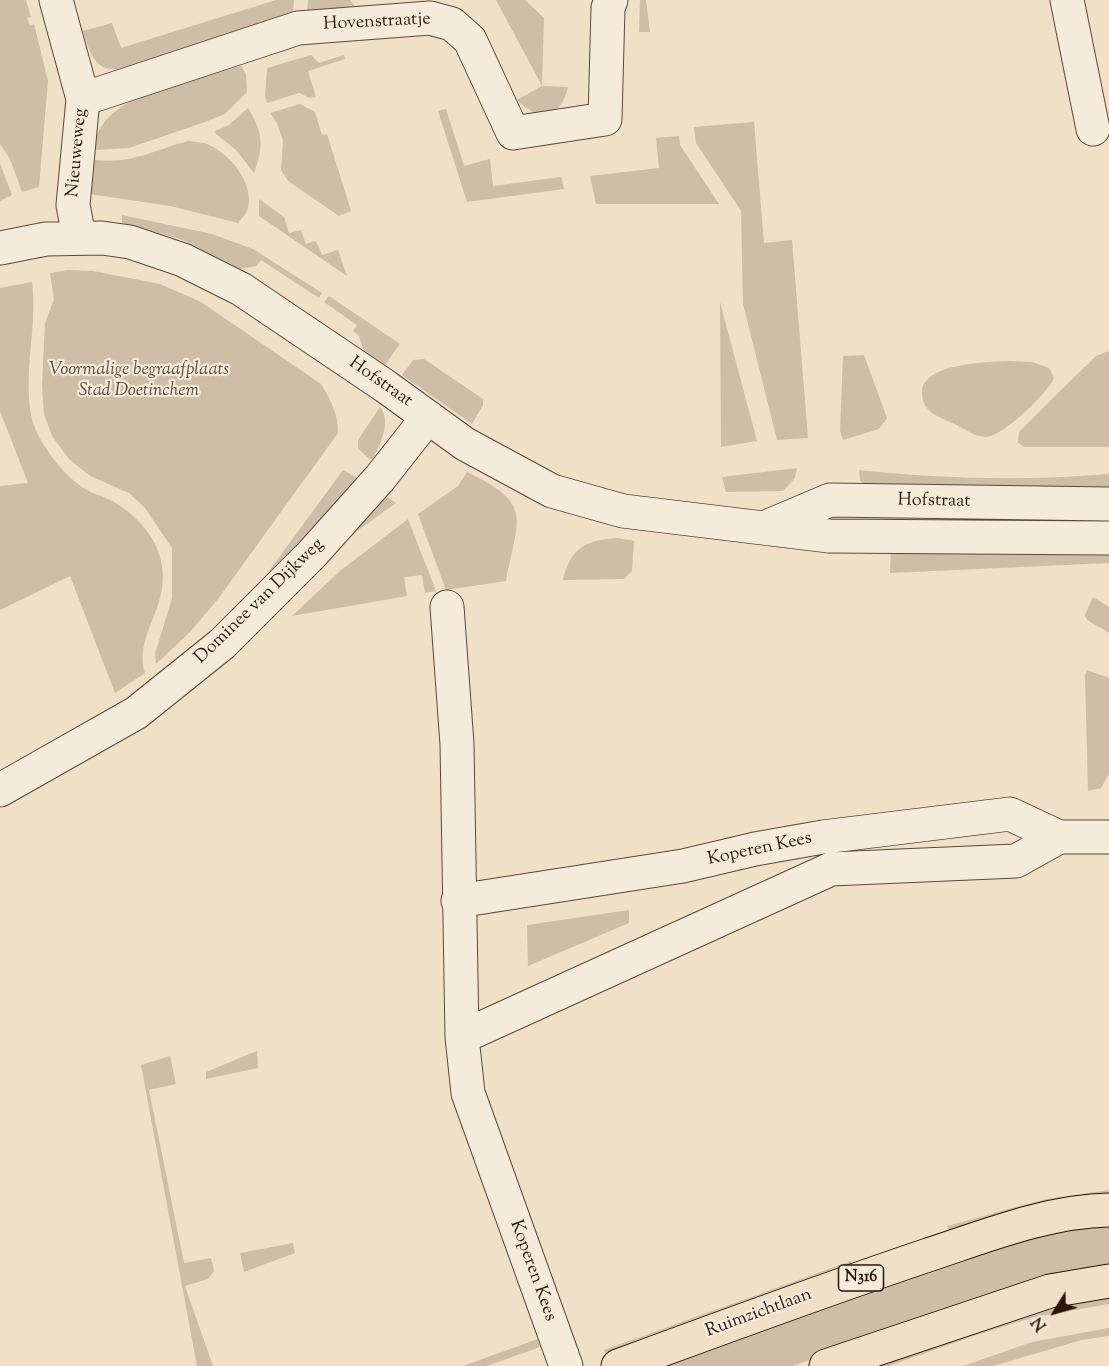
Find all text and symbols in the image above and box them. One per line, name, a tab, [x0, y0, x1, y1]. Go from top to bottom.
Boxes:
street label: Hovenstraatje	[323, 9, 431, 37]
street label: Nieuweweg	[63, 108, 93, 198]
street label: Hofstraat	[344, 353, 416, 413]
park label: Voormalige begraafplaats Stad Doetinchem	[49, 360, 229, 403]
street label: Hofstraat	[897, 491, 971, 513]
street label: Dominee van Dijkweg	[191, 535, 329, 669]
street label: Koperen Kees	[706, 828, 814, 872]
street label: Koperen Kees	[504, 1218, 560, 1324]
road number: N316	[838, 1265, 884, 1291]
north arrow	[1025, 1282, 1085, 1342]
street label: Ruimzichtlaan	[703, 1285, 815, 1343]
text: N	[1027, 1311, 1053, 1335]

